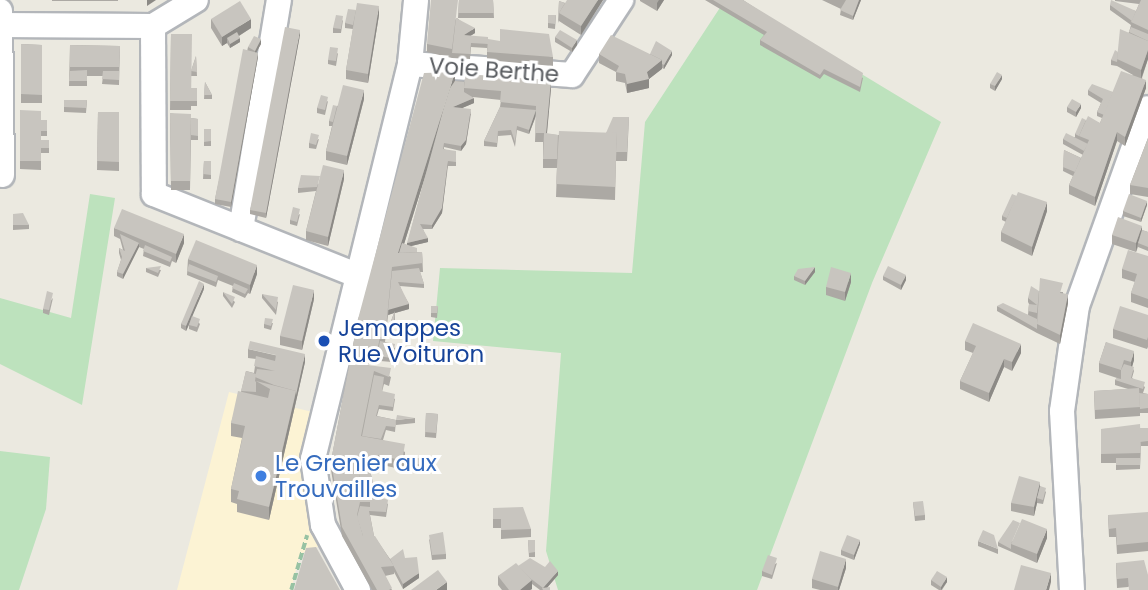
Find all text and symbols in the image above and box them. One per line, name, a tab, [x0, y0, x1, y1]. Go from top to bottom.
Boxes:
street label: Voie Berthe	[428, 52, 560, 88]
place label: Jemappes Rue Voituron	[338, 314, 484, 368]
marker: Jemappes Rue Voituron	[316, 333, 332, 349]
place label: Le Grenier aux Trouvailles	[275, 449, 437, 503]
marker: Le Grenier aux Trouvailles	[253, 468, 269, 484]

